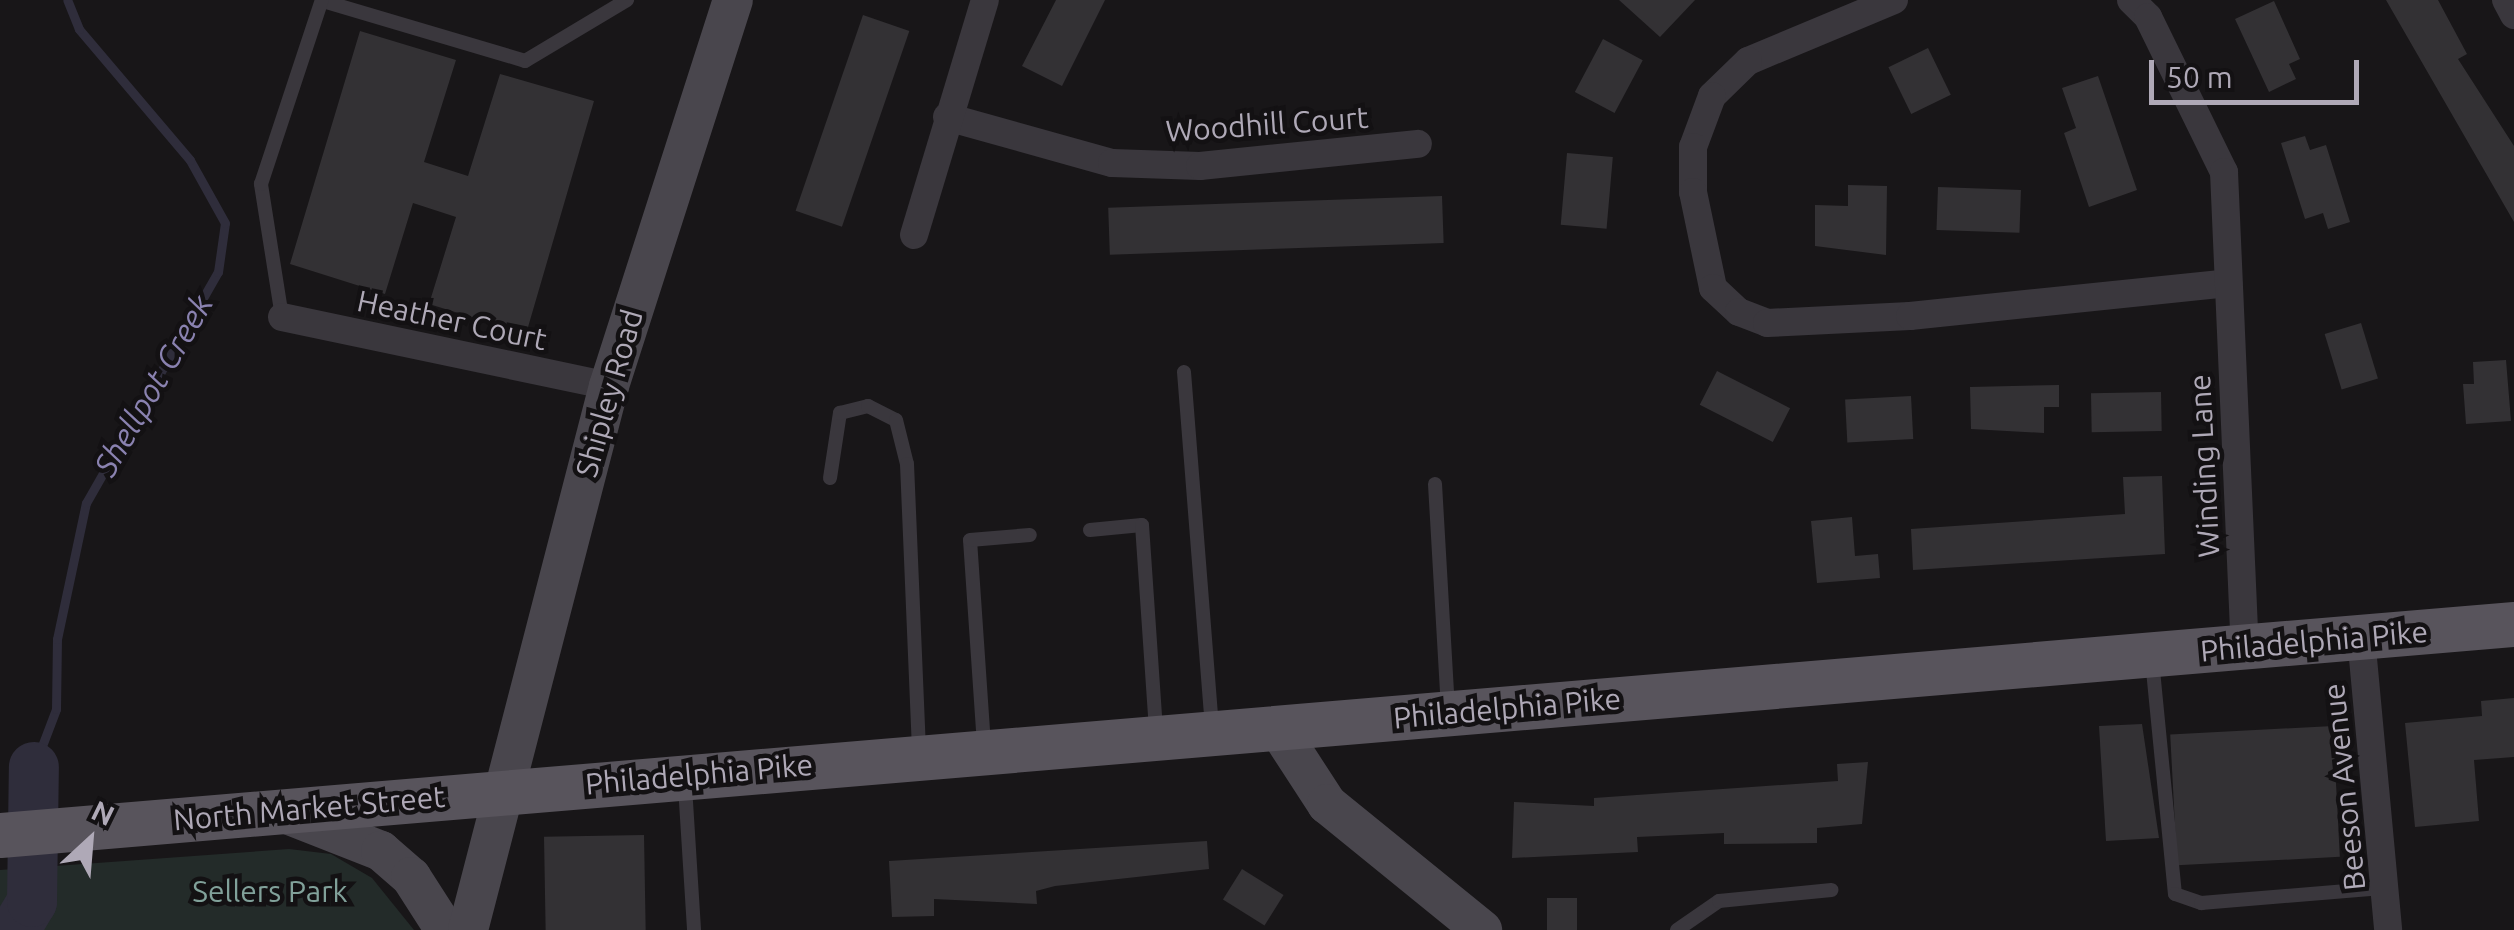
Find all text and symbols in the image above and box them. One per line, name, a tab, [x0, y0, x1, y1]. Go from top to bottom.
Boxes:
scale bar	[2154, 40, 2364, 102]
text: 50 m	[2166, 60, 2233, 94]
street label: Woodhill Court	[1164, 99, 1370, 149]
street label: Heather Court	[354, 282, 550, 358]
water label: Shellpot Creek	[86, 287, 220, 483]
street label: Shipley Road	[568, 305, 650, 481]
street label: Winding Lane	[2181, 374, 2227, 558]
street label: Philadelphia Pike	[2199, 613, 2429, 669]
street label: Philadelphia Pike	[1392, 680, 1622, 736]
street label: Beeson Avenue	[2315, 682, 2373, 892]
street label: Philadelphia Pike	[584, 746, 814, 802]
street label: North Market Street	[172, 778, 446, 838]
north arrow	[40, 790, 140, 890]
text: N	[87, 794, 120, 831]
park label: Sellers Park	[192, 873, 348, 909]

